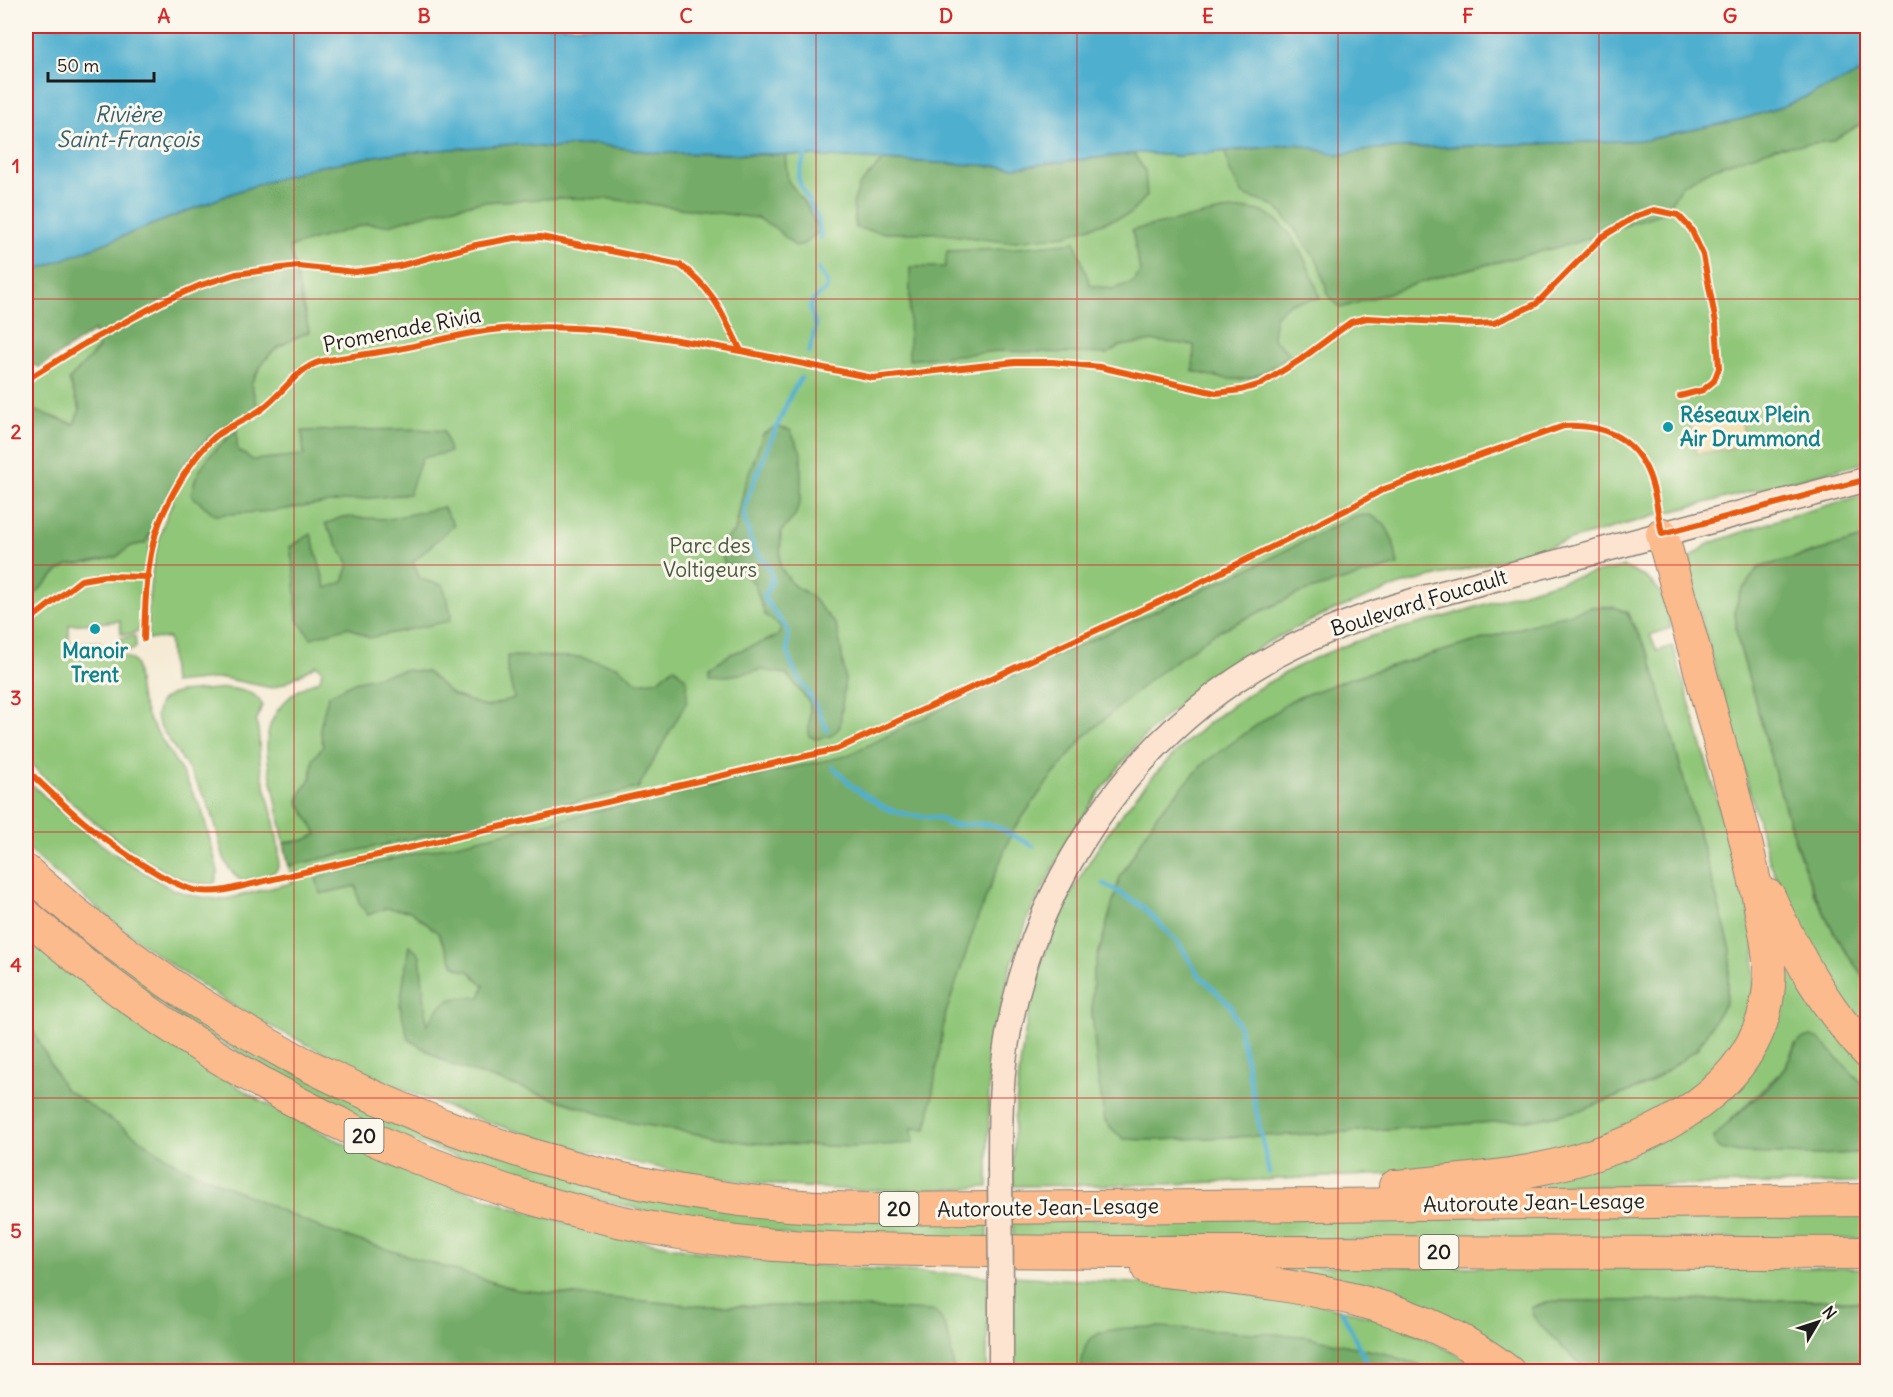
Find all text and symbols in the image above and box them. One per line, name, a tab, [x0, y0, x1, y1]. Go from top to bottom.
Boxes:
text: A	[158, 3, 171, 28]
text: B	[417, 3, 431, 28]
text: C	[679, 3, 693, 28]
text: D	[939, 3, 953, 28]
text: E	[1202, 3, 1214, 28]
text: F	[1462, 3, 1474, 28]
text: G	[1723, 3, 1737, 28]
scale bar	[48, 45, 154, 83]
text: 50 m	[57, 54, 99, 77]
water label: Rivière Saint-François	[57, 100, 201, 153]
text: 1	[12, 153, 20, 178]
street label: Promenade Rivia	[321, 301, 483, 358]
place label: Réseaux Plein Air Drummond	[1680, 401, 1821, 452]
text: 2	[11, 419, 22, 444]
marker: Réseaux Plein Air Drummond	[1661, 420, 1675, 434]
park label: Parc des Voltigeurs	[663, 532, 757, 583]
street label: Boulevard Foucault	[1327, 563, 1510, 642]
marker: Manoir Trent	[88, 622, 102, 636]
place label: Manoir Trent	[62, 637, 128, 688]
text: 3	[10, 685, 22, 710]
text: 4	[10, 952, 22, 977]
road number: 20	[344, 1119, 384, 1153]
street label: Autoroute Jean-Lesage	[1423, 1187, 1645, 1218]
road number: 20	[880, 1192, 918, 1226]
street label: Autoroute Jean-Lesage	[937, 1192, 1159, 1223]
text: 5	[10, 1218, 22, 1243]
road number: 20	[1420, 1235, 1458, 1269]
north arrow	[1788, 1292, 1848, 1352]
text: N	[1818, 1302, 1841, 1323]

